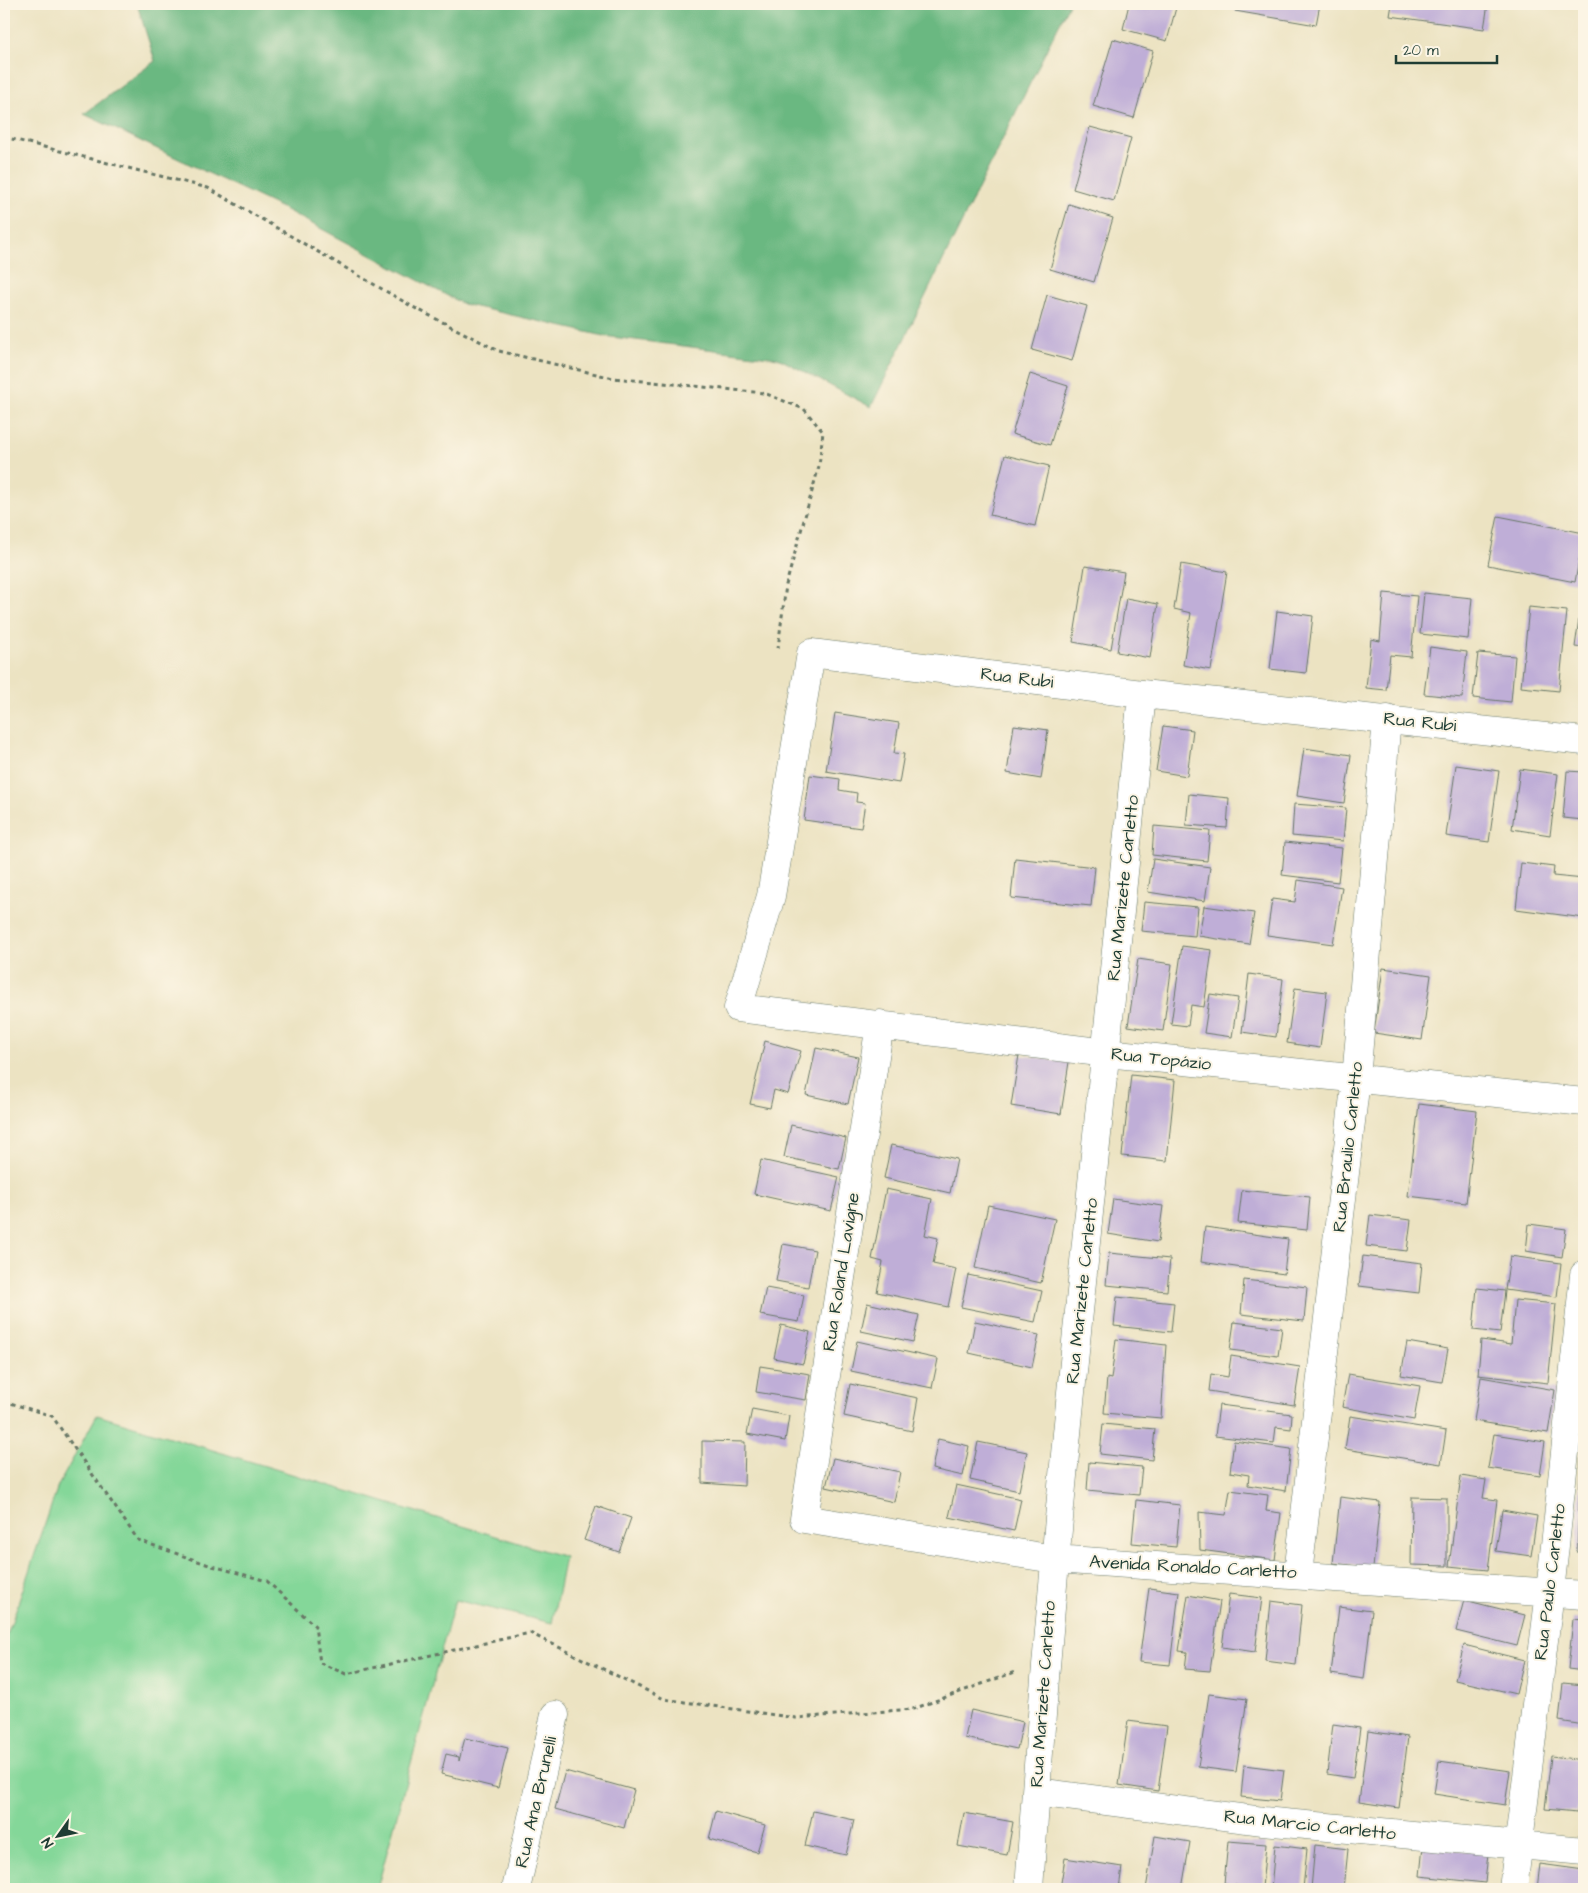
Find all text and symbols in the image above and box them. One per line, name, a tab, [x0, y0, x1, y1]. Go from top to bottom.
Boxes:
scale bar	[1396, 32, 1497, 64]
text: 20 m	[1403, 40, 1439, 61]
street label: Rua Rubi	[979, 661, 1055, 695]
street label: Rua Rubi	[1382, 706, 1458, 738]
street label: Rua Marizete Carletto	[1101, 794, 1145, 982]
street label: Rua Topázio	[1110, 1041, 1212, 1077]
street label: Rua Braulio Carletto	[1327, 1060, 1369, 1234]
street label: Rua Roland Lavigne	[816, 1191, 867, 1353]
street label: Rua Marizete Carletto	[1060, 1197, 1104, 1385]
street label: Rua Paulo Carletto	[1528, 1502, 1572, 1662]
street label: Avenida Ronaldo Carletto	[1089, 1549, 1297, 1585]
street label: Rua Marizete Carletto	[1024, 1600, 1062, 1788]
street label: Rua Ana Brunelli	[509, 1734, 563, 1870]
street label: Rua Marcio Carletto	[1223, 1804, 1397, 1846]
north arrow	[32, 1810, 82, 1860]
text: N	[37, 1833, 59, 1852]

